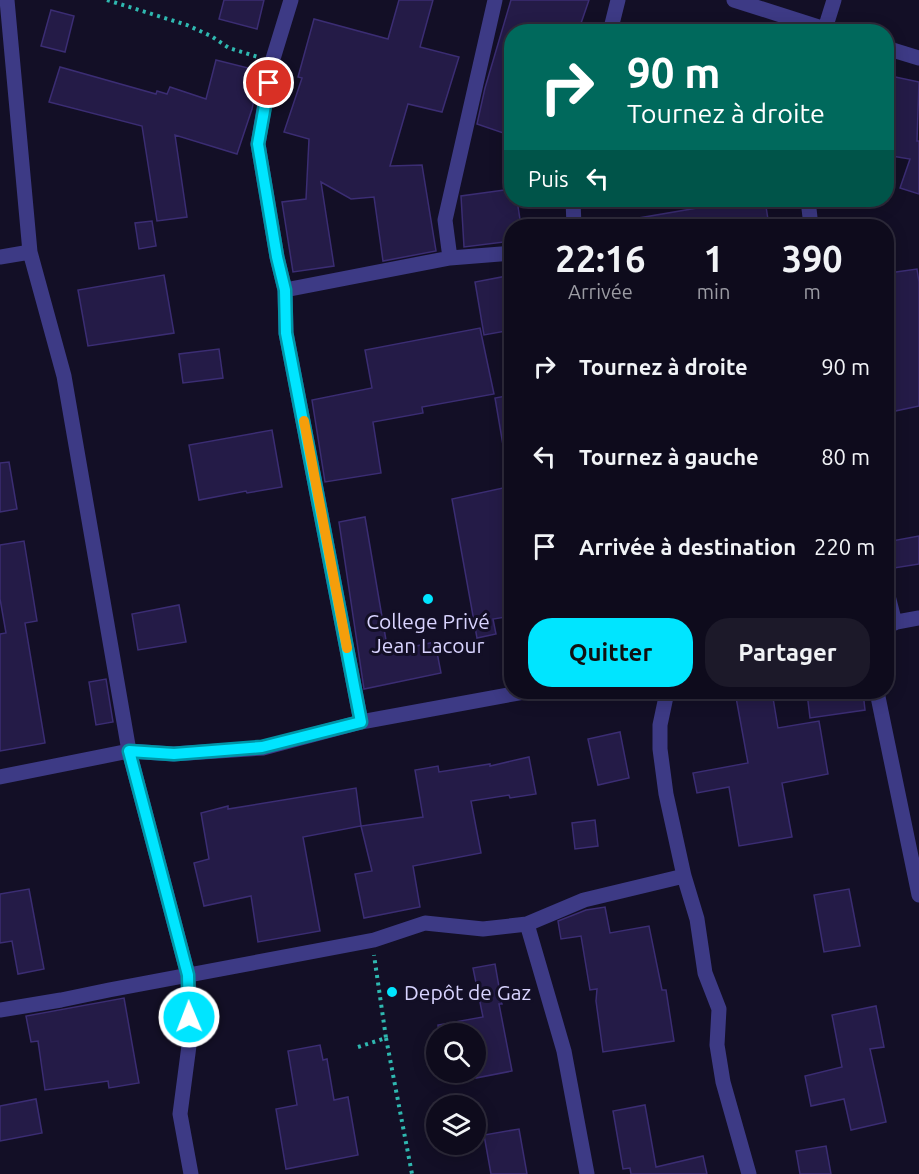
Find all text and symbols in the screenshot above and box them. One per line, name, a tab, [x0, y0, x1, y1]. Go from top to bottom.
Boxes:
icon: right	[528, 48, 606, 126]
text: 90 m	[627, 49, 721, 96]
pin	[243, 57, 294, 108]
icon: arrive	[252, 66, 285, 99]
text: Tournez à droite	[627, 98, 825, 128]
icon: left	[581, 162, 614, 195]
text: Puis	[528, 166, 569, 191]
text: 22:16	[555, 238, 645, 279]
text: 1	[703, 238, 724, 279]
text: 390	[782, 238, 843, 279]
text: Arrivée	[568, 280, 633, 303]
text: min	[697, 280, 730, 303]
text: m	[804, 280, 821, 303]
icon: right	[528, 350, 561, 383]
text: Tournez à droite	[579, 354, 748, 379]
text: 90 m	[821, 354, 870, 379]
icon: left	[528, 440, 561, 473]
text: Tournez à gauche	[579, 444, 759, 469]
text: 80 m	[821, 444, 870, 469]
icon: arrive	[528, 530, 561, 563]
text: Arrivée à destination	[579, 534, 796, 559]
text: 220 m	[814, 534, 875, 559]
marker: College Privé Jean Lacour	[421, 592, 435, 606]
place label: College Privé Jean Lacour	[366, 609, 490, 657]
button: Quitter	[528, 618, 693, 687]
button: Partager	[705, 618, 870, 687]
place label: Depôt de Gaz	[404, 980, 531, 1004]
position arrow	[157, 985, 221, 1049]
marker: Depôt de Gaz	[385, 985, 399, 999]
map controls	[426, 1023, 486, 1155]
button: search	[426, 1023, 486, 1083]
button: layers	[426, 1095, 486, 1155]

